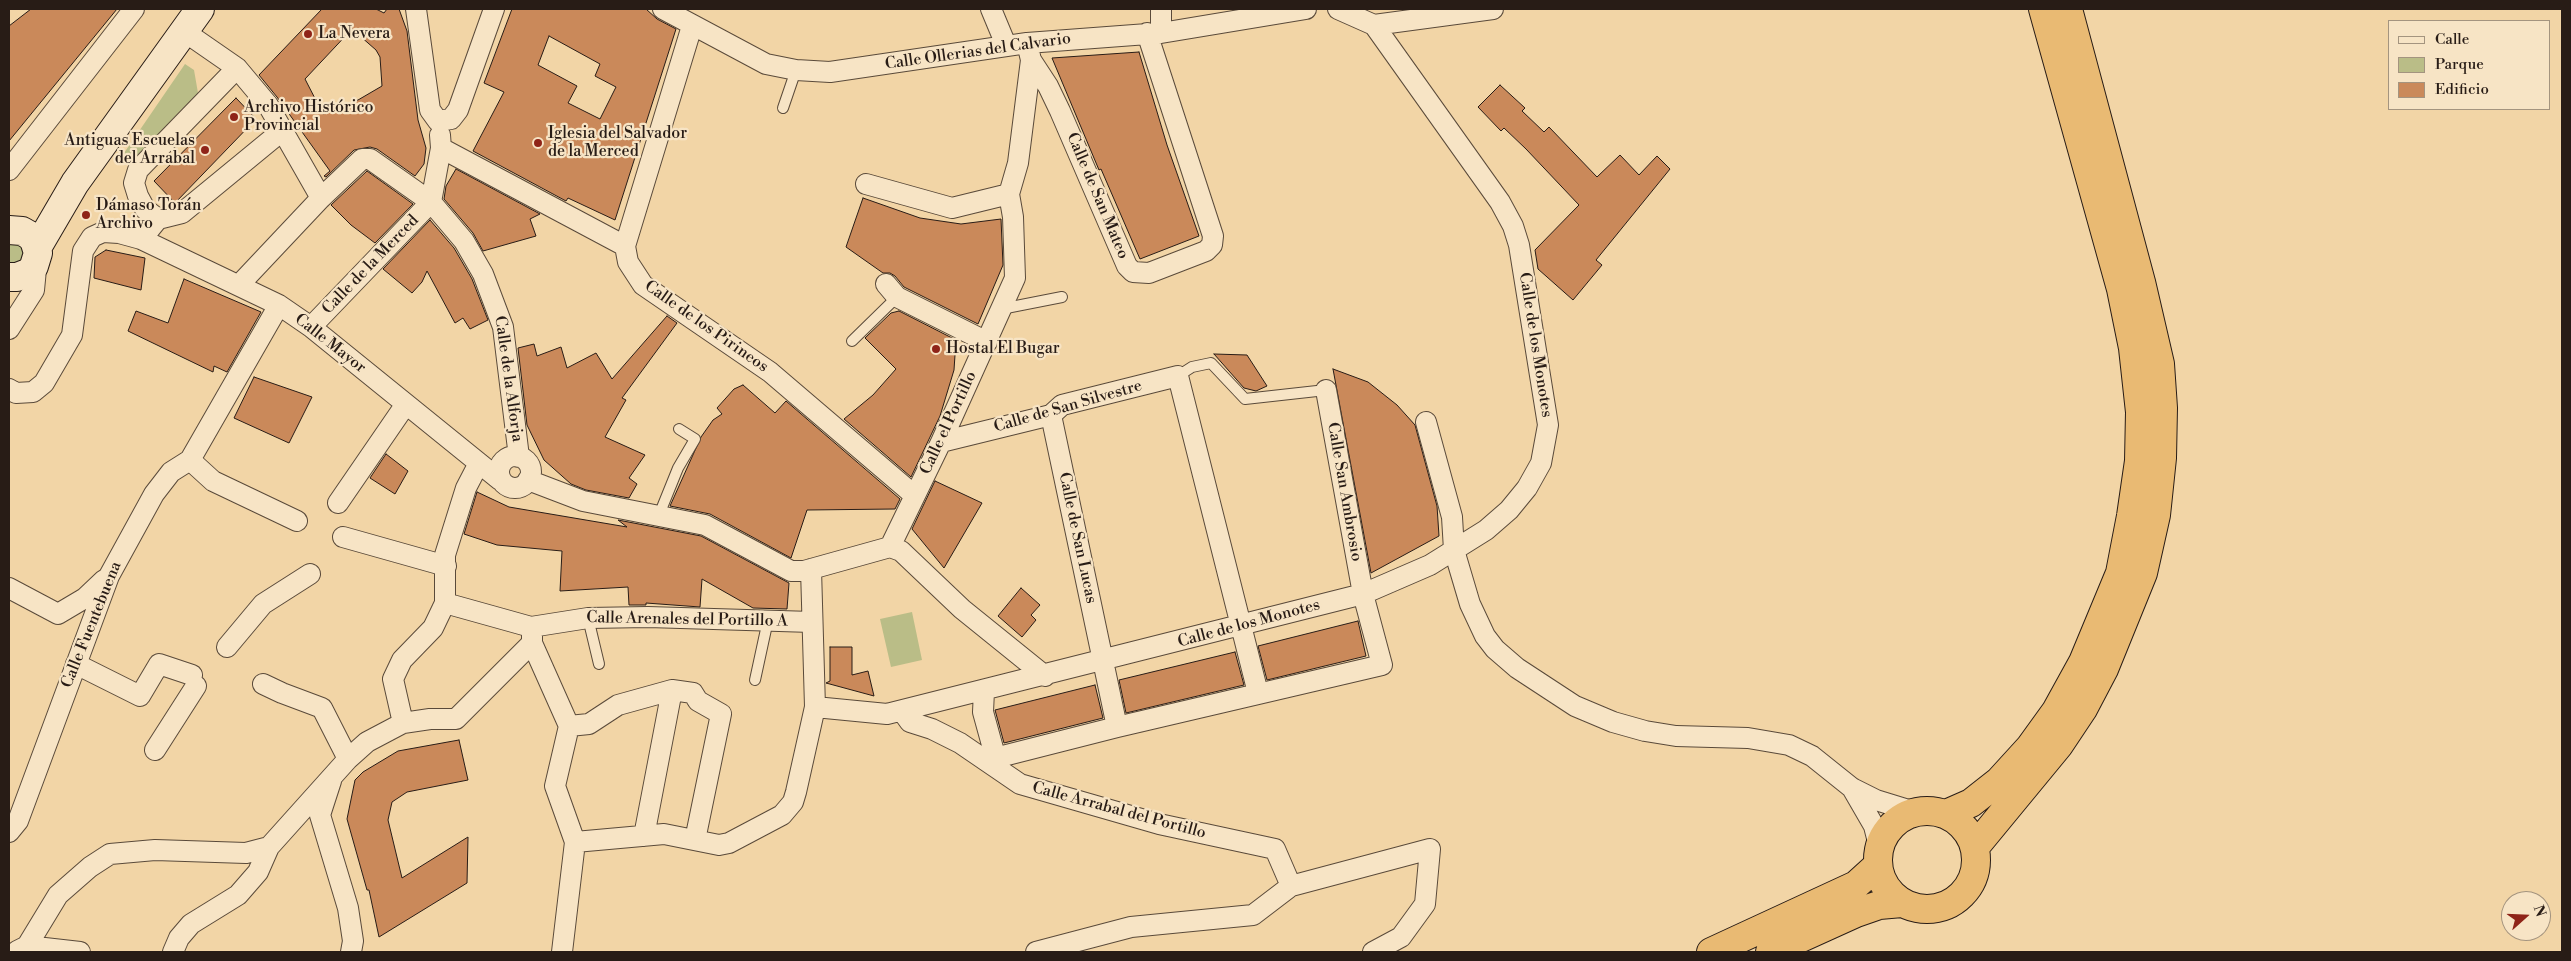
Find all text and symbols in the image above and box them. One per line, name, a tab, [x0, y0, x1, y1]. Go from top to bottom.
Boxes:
legend	[2388, 20, 2551, 110]
place label: La Nevera	[318, 24, 390, 44]
marker: La Nevera	[302, 28, 314, 40]
street label: Calle Ollerias del Calvario	[884, 29, 1072, 75]
text: Calle	[2435, 30, 2469, 49]
text: Parque	[2435, 55, 2484, 74]
text: Edificio	[2435, 80, 2489, 99]
place label: Archivo Histórico Provincial	[244, 98, 374, 136]
marker: Archivo Histórico Provincial	[228, 111, 240, 123]
place label: Iglesia del Salvador de la Merced	[548, 124, 687, 162]
street label: Calle de San Mateo	[1062, 130, 1132, 262]
place label: Antiguas Escuelas del Arrabal	[65, 131, 195, 169]
marker: Iglesia del Salvador de la Merced	[532, 137, 544, 149]
marker: Antiguas Escuelas del Arrabal	[199, 144, 211, 156]
place label: Dámaso Torán Archivo	[96, 196, 201, 234]
marker: Dámaso Torán Archivo	[80, 209, 92, 221]
street label: Calle de la Merced	[319, 211, 423, 319]
street label: Calle de los Monotes	[1514, 271, 1556, 419]
street label: Calle de los Pirineos	[640, 277, 772, 377]
street label: Calle Mayor	[290, 310, 370, 378]
street label: Calle de la Alforja	[490, 315, 526, 443]
place label: Hostal El Bugar	[946, 339, 1060, 359]
marker: Hostal El Bugar	[930, 343, 942, 355]
street label: Calle el Portillo	[917, 368, 981, 478]
street label: Calle de San Silvestre	[992, 377, 1144, 437]
street label: Calle San Ambrosio	[1322, 421, 1366, 563]
street label: Calle de San Lucas	[1054, 471, 1100, 605]
street label: Calle Fuentebuena	[58, 559, 126, 691]
street label: Calle de los Monotes	[1176, 596, 1322, 652]
street label: Calle Arenales del Portillo A	[586, 609, 788, 631]
street label: Calle Arrabal del Portillo	[1030, 779, 1208, 843]
north arrow	[2501, 891, 2551, 941]
text: N	[2529, 903, 2550, 919]

